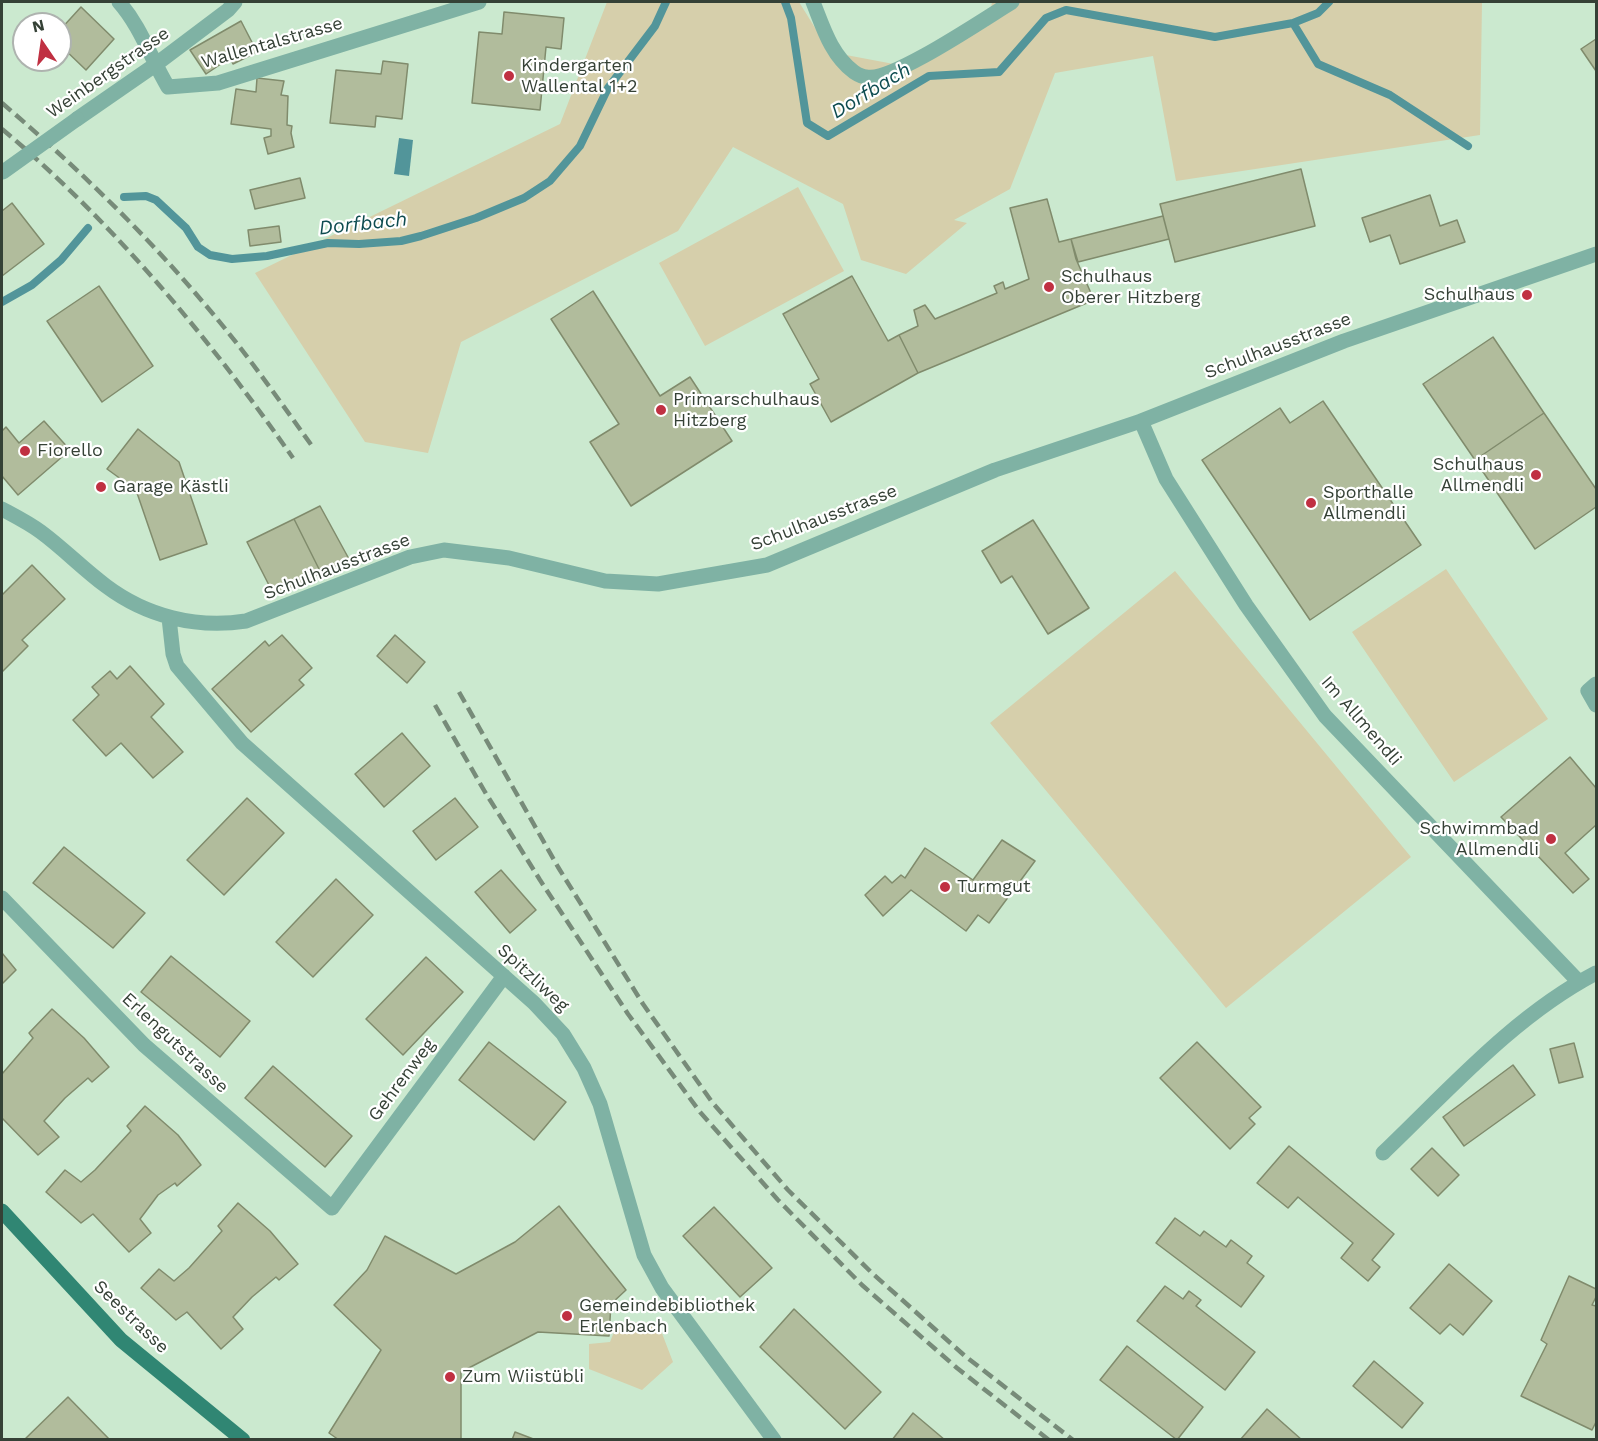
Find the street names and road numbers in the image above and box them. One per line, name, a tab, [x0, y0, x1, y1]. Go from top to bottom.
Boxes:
street label: Wallentalstrasse	[199, 12, 345, 74]
street label: Weinbergstrasse	[42, 23, 174, 123]
street label: Schulhausstrasse	[1202, 308, 1354, 384]
street label: Schulhausstrasse	[748, 480, 900, 556]
street label: Schulhausstrasse	[261, 529, 413, 605]
street label: Im Allmendli	[1316, 672, 1406, 770]
street label: Spitzliweg	[493, 940, 573, 1016]
street label: Erlengutstrasse	[117, 988, 233, 1098]
street label: Gehrenweg	[364, 1034, 440, 1126]
street label: Seestrasse	[89, 1276, 173, 1358]

